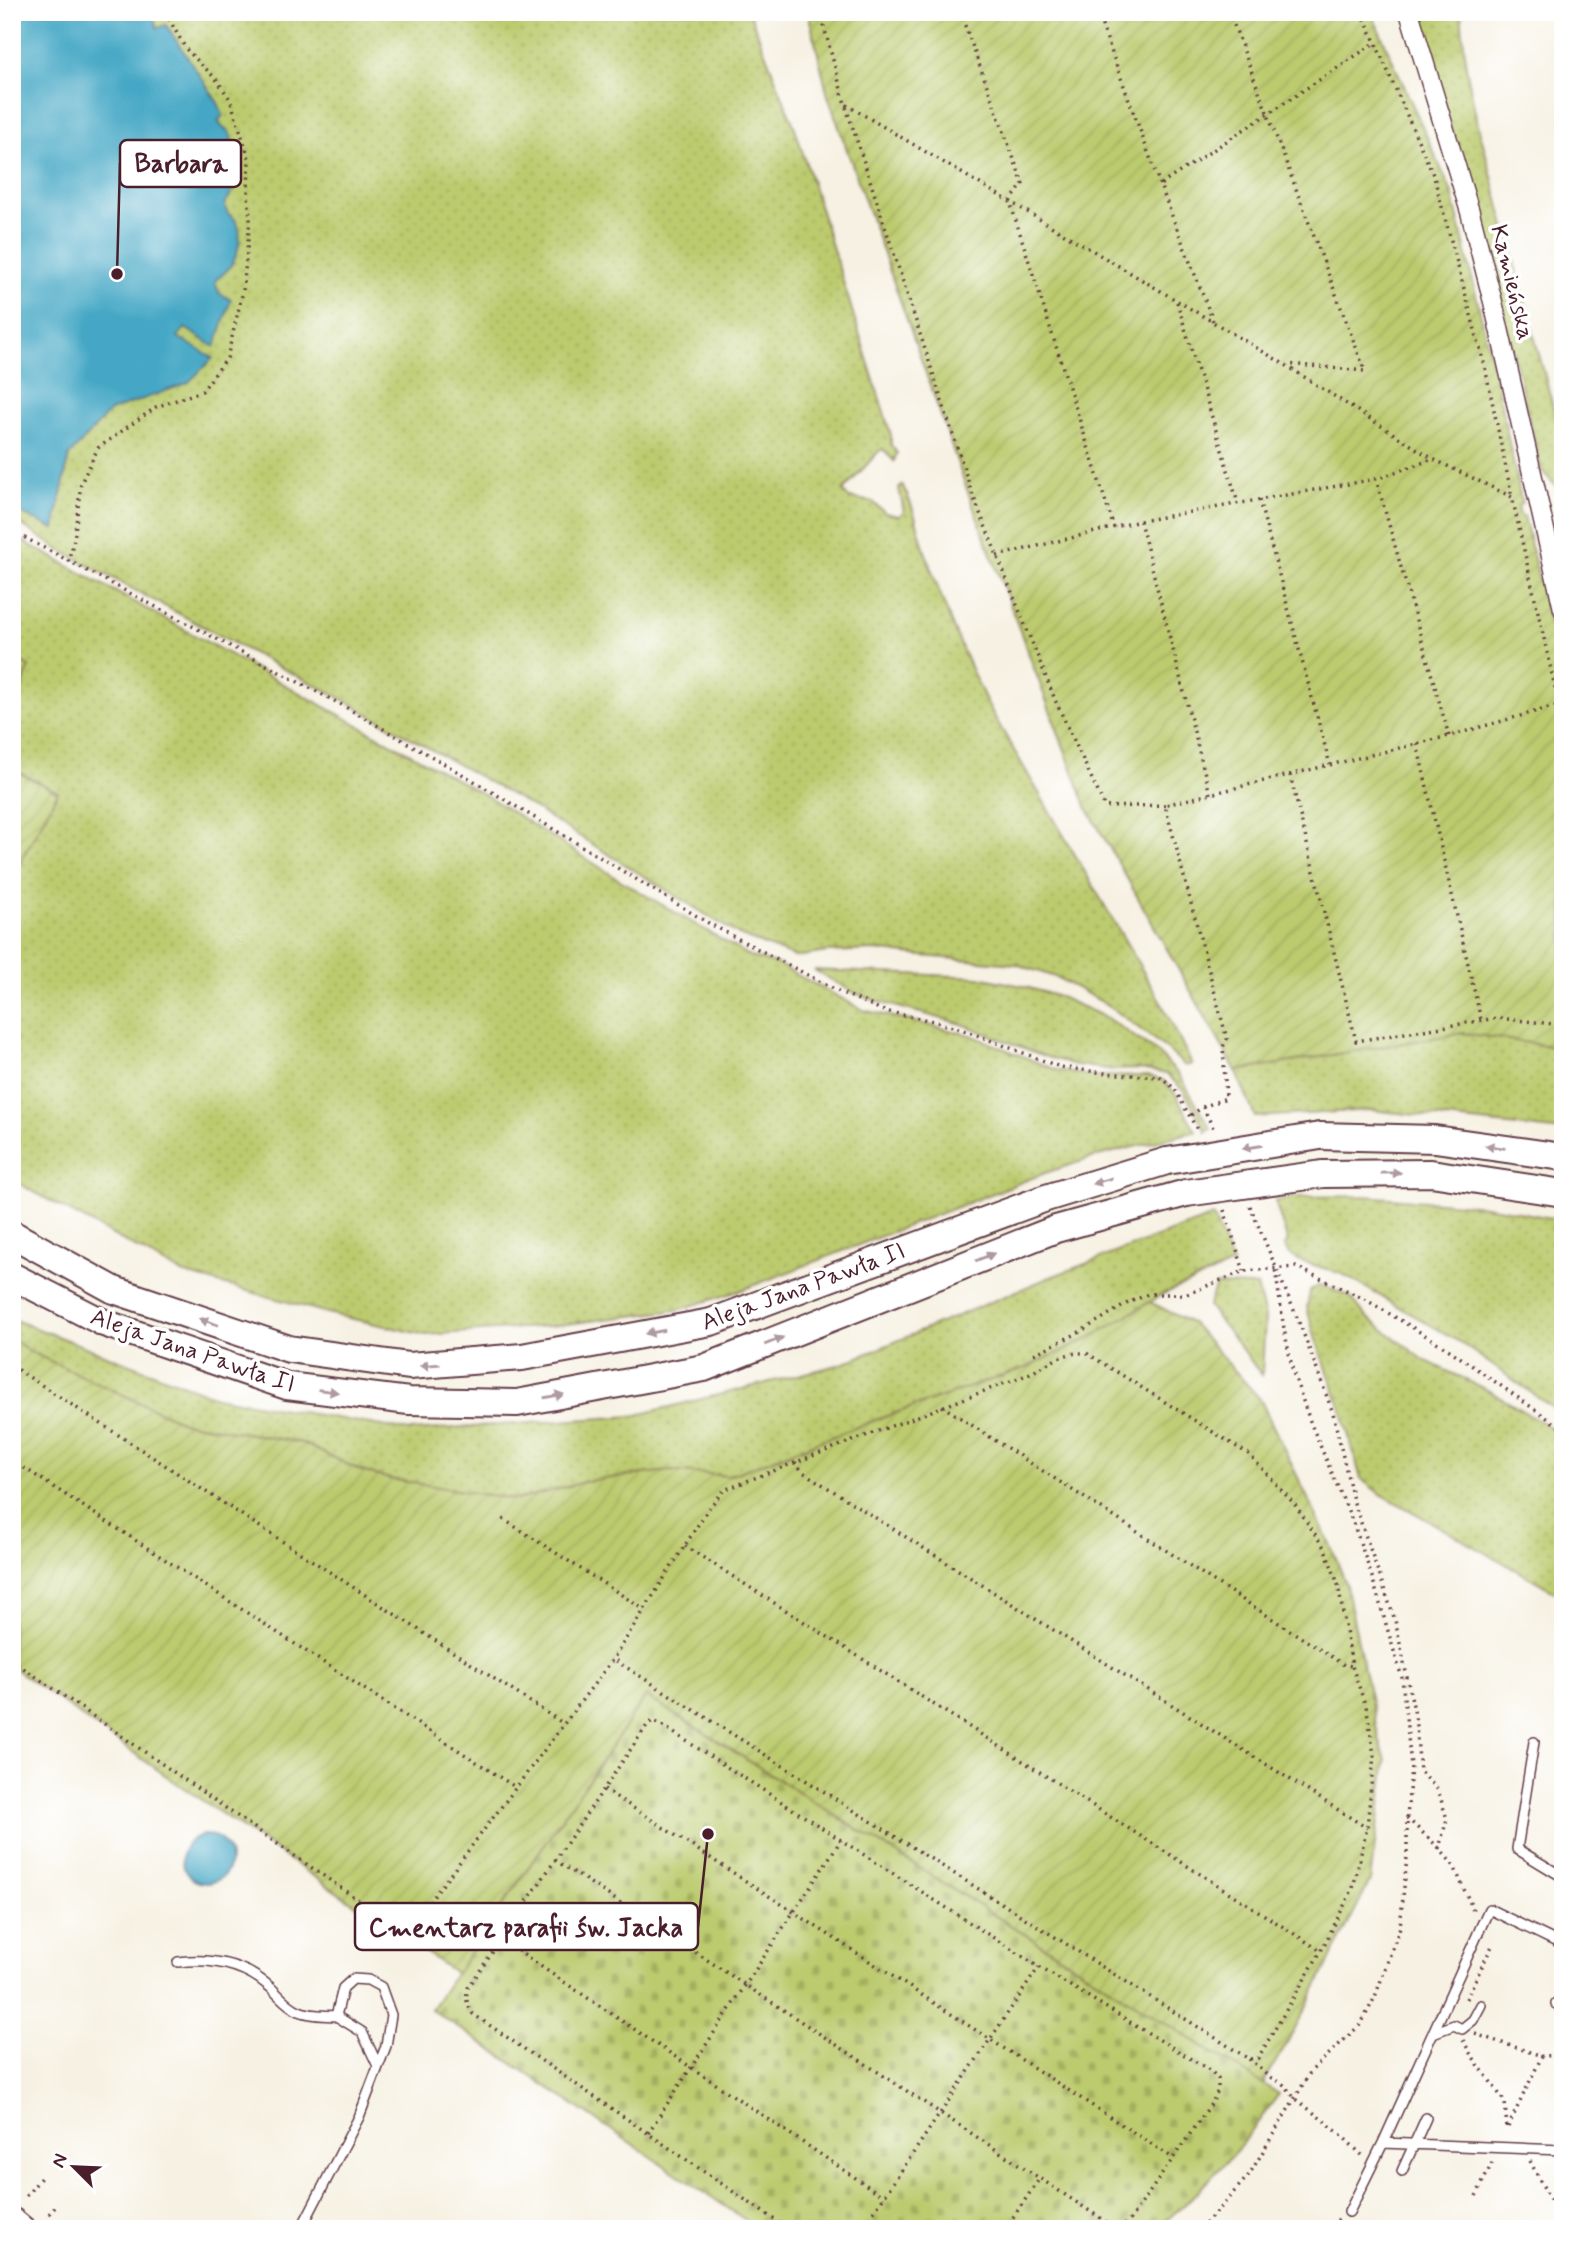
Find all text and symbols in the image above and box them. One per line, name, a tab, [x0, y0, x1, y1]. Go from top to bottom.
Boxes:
callout: Barbara	[120, 140, 241, 187]
text: Barbara	[134, 148, 229, 182]
street label: Kamieńska	[1482, 222, 1541, 343]
one-way arrow	[1241, 1142, 1263, 1153]
one-way arrow	[1484, 1142, 1506, 1153]
one-way arrow	[1380, 1167, 1402, 1179]
one-way arrow	[1091, 1176, 1112, 1186]
street label: Aleja Jana Pawła II	[697, 1236, 910, 1339]
one-way arrow	[975, 1251, 996, 1262]
street label: Aleja Jana Pawła II	[86, 1302, 299, 1401]
one-way arrow	[198, 1316, 219, 1327]
one-way arrow	[644, 1327, 666, 1338]
one-way arrow	[763, 1335, 784, 1346]
one-way arrow	[419, 1360, 441, 1371]
one-way arrow	[317, 1385, 339, 1396]
one-way arrow	[543, 1390, 565, 1401]
callout: Cmentarz parafii św. Jacka	[355, 1903, 698, 1950]
text: Cmentarz parafii św. Jacka	[369, 1912, 683, 1946]
north arrow	[38, 2132, 108, 2202]
text: N	[46, 2150, 74, 2172]

